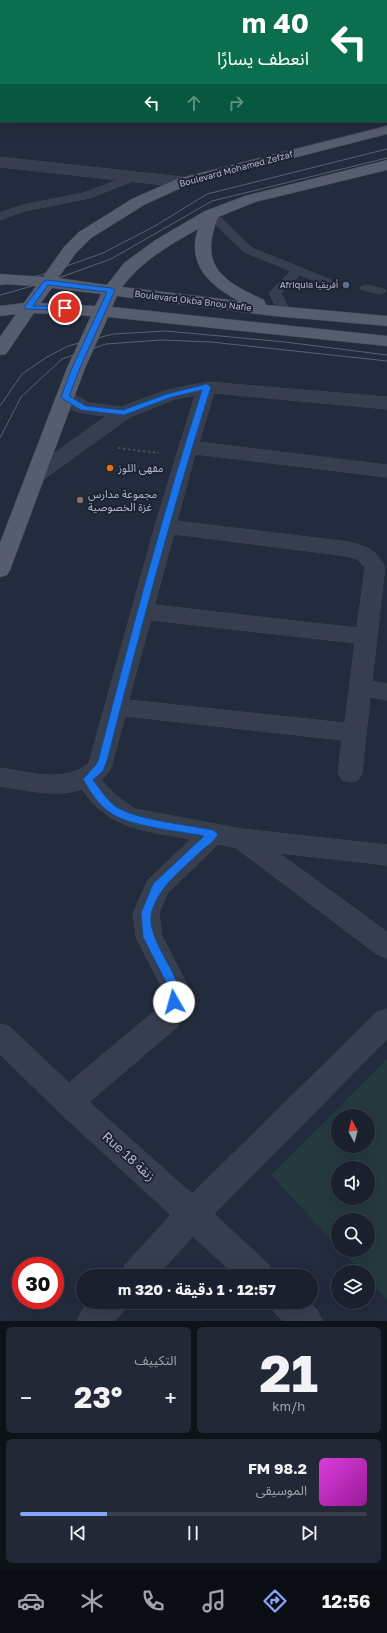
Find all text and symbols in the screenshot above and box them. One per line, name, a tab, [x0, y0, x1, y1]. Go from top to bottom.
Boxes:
text: 40 m	[242, 6, 309, 39]
icon: left	[323, 16, 375, 68]
text: انعطف يسارًا	[217, 47, 309, 69]
icon: left	[141, 92, 163, 114]
icon: ahead	[183, 92, 205, 114]
icon: right	[225, 92, 247, 114]
street label: Boulevard Mohamed Zefzaf	[178, 148, 295, 189]
place label: Afriquia أفريقيا	[280, 279, 338, 291]
marker: Afriquia أفريقيا	[341, 280, 351, 290]
street label: Boulevard Okba Bnou Nafie	[134, 288, 252, 313]
pin	[48, 291, 82, 325]
icon: arrive	[54, 297, 76, 319]
place label: مقهى اللوز	[117, 461, 164, 475]
marker: مقهى اللوز	[105, 463, 115, 473]
place label: مجموعة مدارس غزة الخصوصية	[88, 487, 157, 514]
marker: مجموعة مدارس غزة الخصوصية	[75, 495, 85, 505]
position arrow	[153, 981, 195, 1023]
north arrow	[331, 1109, 375, 1153]
map controls	[331, 1109, 375, 1309]
street label: Rue 18 زنقة	[99, 1128, 159, 1184]
button: sound	[331, 1161, 375, 1205]
button: search	[331, 1213, 375, 1257]
speed limit sign: 30	[12, 1257, 64, 1309]
button: layers	[331, 1265, 375, 1309]
text: 12:57 · 1 دقيقة · 320 m	[118, 1280, 276, 1298]
text: 21	[260, 1341, 318, 1403]
text: التكييف	[135, 1352, 177, 1368]
text: 23°	[74, 1379, 122, 1415]
text: −	[20, 1384, 32, 1411]
text: +	[164, 1384, 177, 1411]
text: km/h	[272, 1398, 305, 1414]
text: 98.2 FM	[248, 1459, 307, 1477]
text: الموسيقى	[256, 1482, 307, 1498]
icon: previous	[67, 1522, 89, 1544]
icon: pause	[182, 1522, 204, 1544]
icon: next	[298, 1522, 320, 1544]
icon: car	[17, 1587, 45, 1615]
icon: climate	[78, 1587, 106, 1615]
icon: phone	[139, 1587, 167, 1615]
icon: music	[200, 1587, 228, 1615]
icon: directions	[261, 1587, 289, 1615]
text: 12:56	[322, 1590, 370, 1612]

